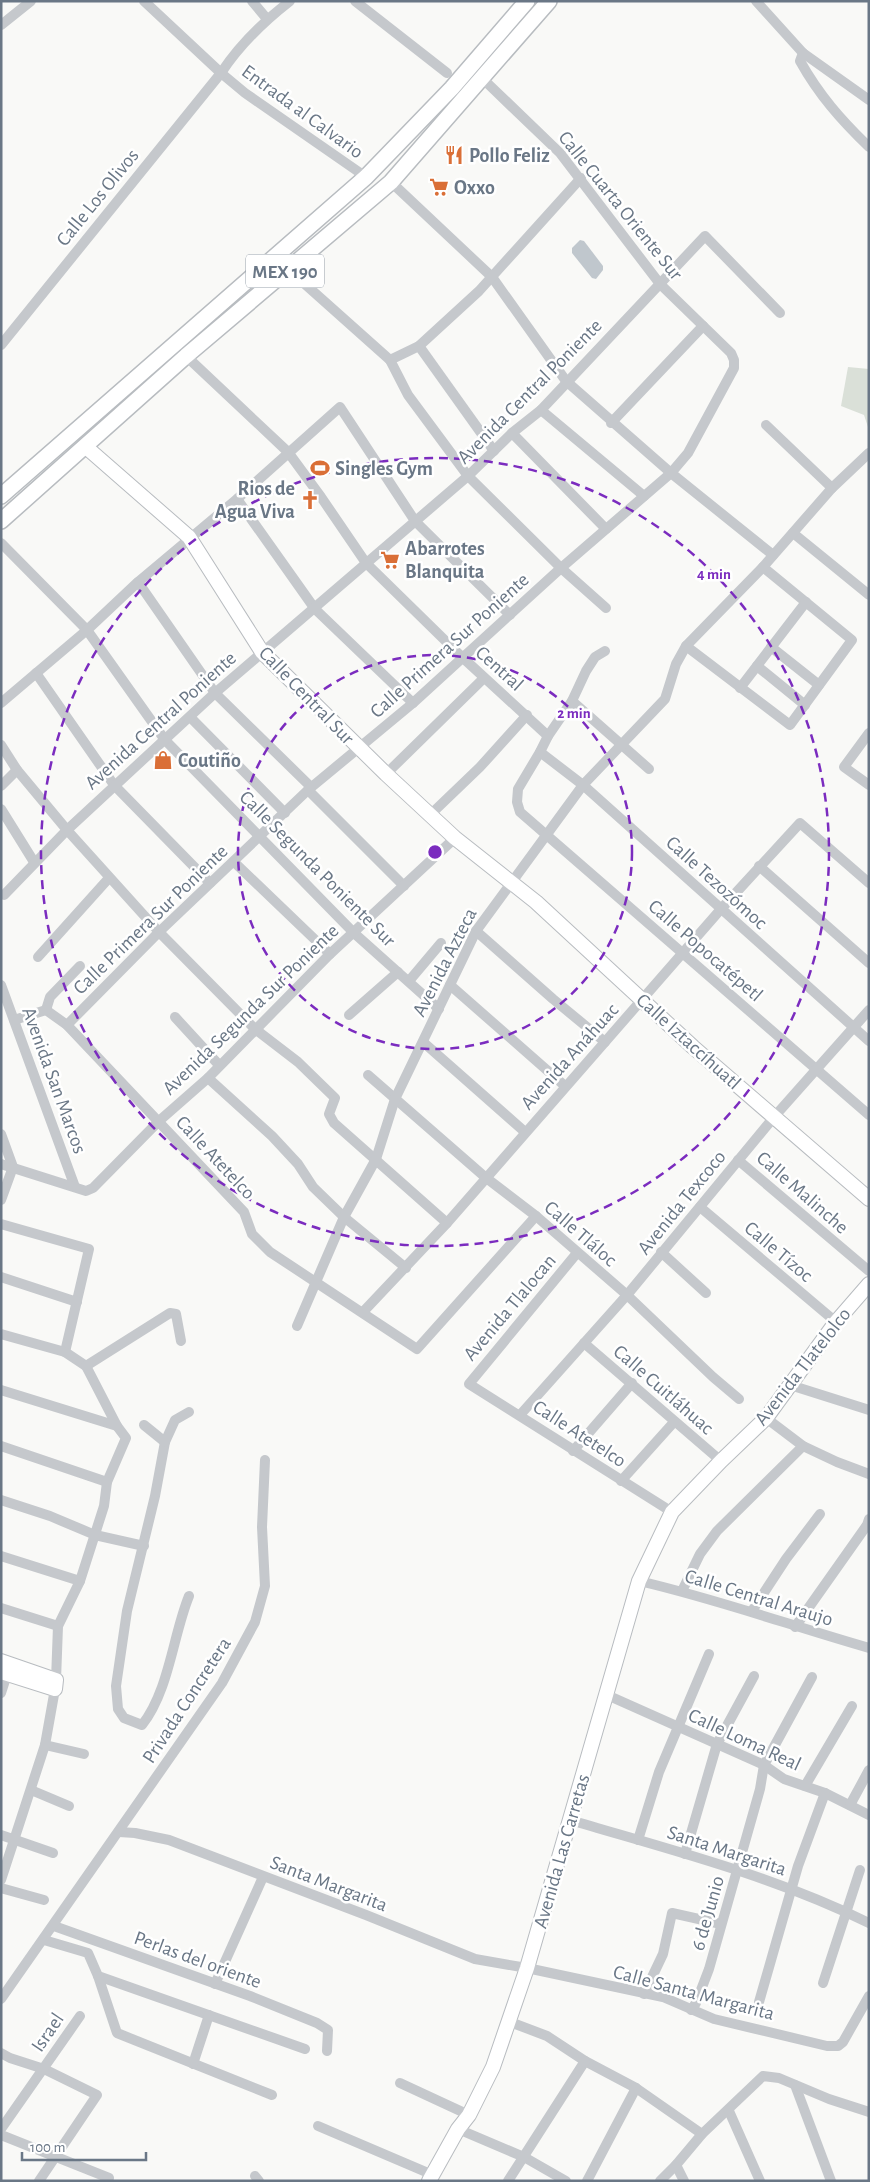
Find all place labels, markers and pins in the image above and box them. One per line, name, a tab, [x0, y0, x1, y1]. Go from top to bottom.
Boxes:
restaurant icon: Pollo Feliz	[443, 144, 465, 166]
place label: Pollo Feliz	[469, 146, 550, 166]
supermarket icon: Oxxo	[428, 176, 450, 198]
place label: Oxxo	[454, 178, 495, 198]
sports icon: Singles Gym	[309, 457, 331, 479]
place label: Singles Gym	[335, 459, 433, 479]
place label: Rios de Agua Viva	[215, 479, 295, 522]
church icon: Rios de Agua Viva	[299, 489, 321, 511]
place label: Abarrotes Blanquita	[405, 539, 485, 582]
supermarket icon: Abarrotes Blanquita	[379, 549, 401, 571]
shop icon: Coutiño	[152, 749, 174, 771]
place label: Coutiño	[178, 751, 241, 771]
centre of rings	[426, 843, 444, 861]

